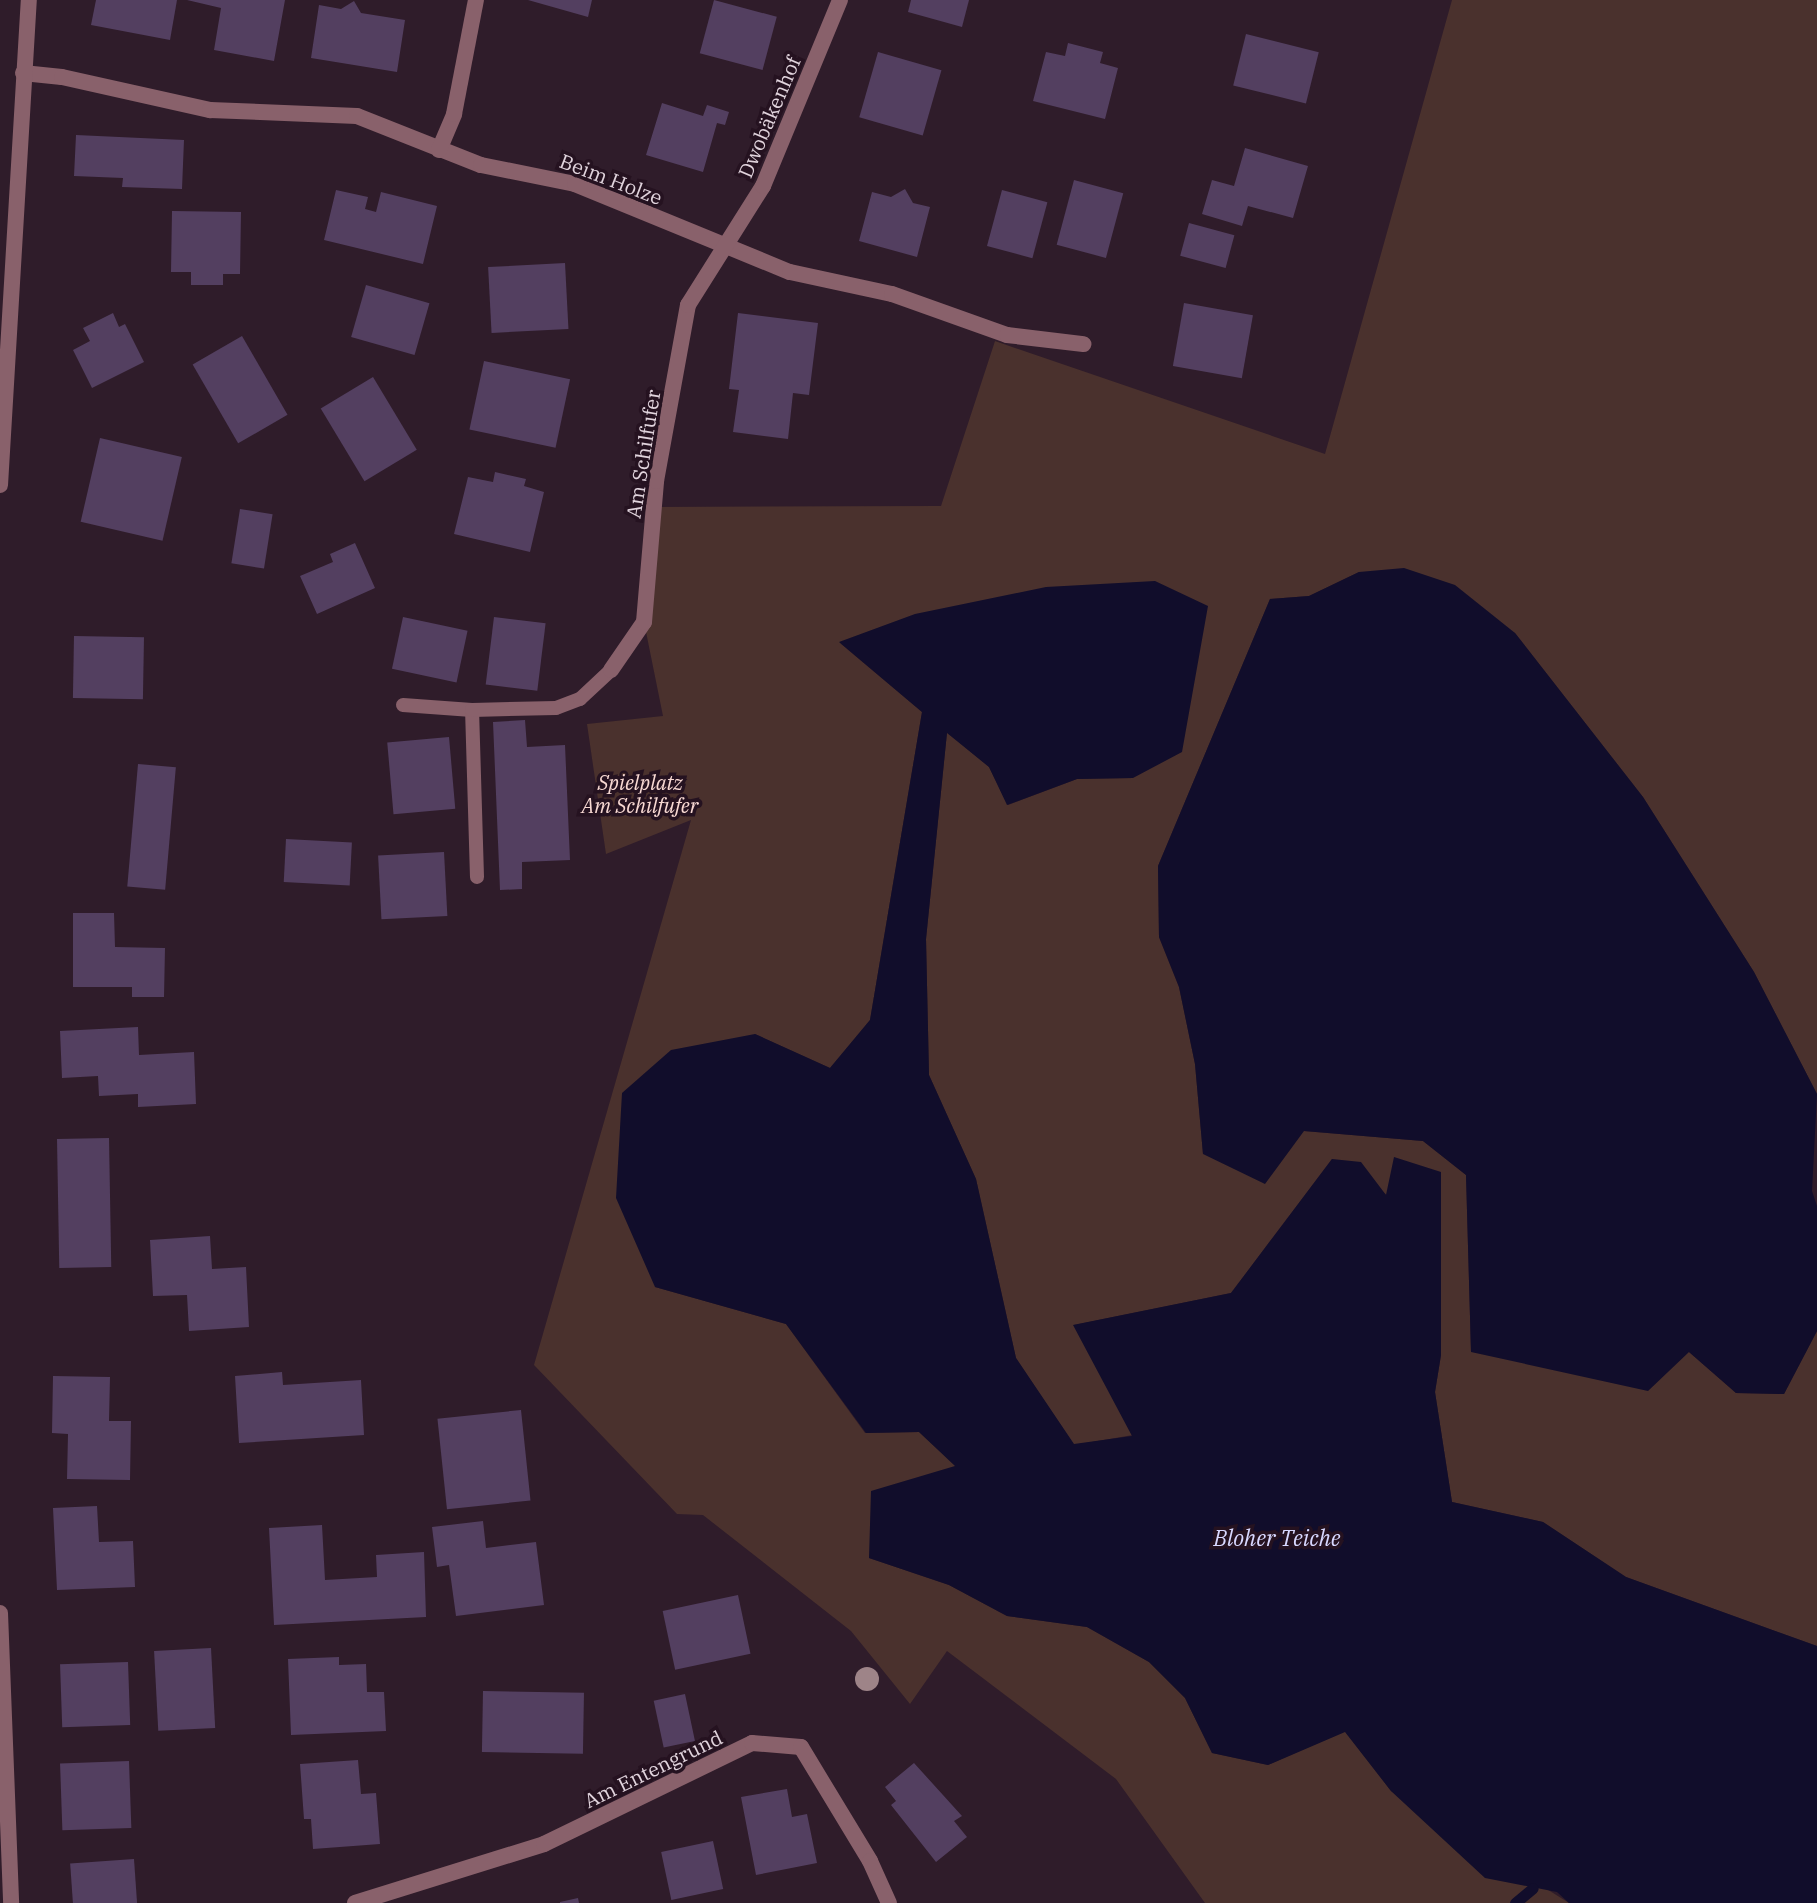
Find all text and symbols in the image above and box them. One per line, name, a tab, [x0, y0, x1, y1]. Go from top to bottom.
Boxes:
street label: Dwobäkenhof	[733, 53, 805, 181]
street label: Beim Holze	[556, 148, 666, 210]
street label: Am Schilfufer	[621, 388, 665, 520]
park label: Spielplatz Am Schilfufer	[582, 771, 698, 818]
water label: Bloher Teiche	[1213, 1525, 1341, 1551]
street label: Am Entengrund	[580, 1725, 726, 1813]

